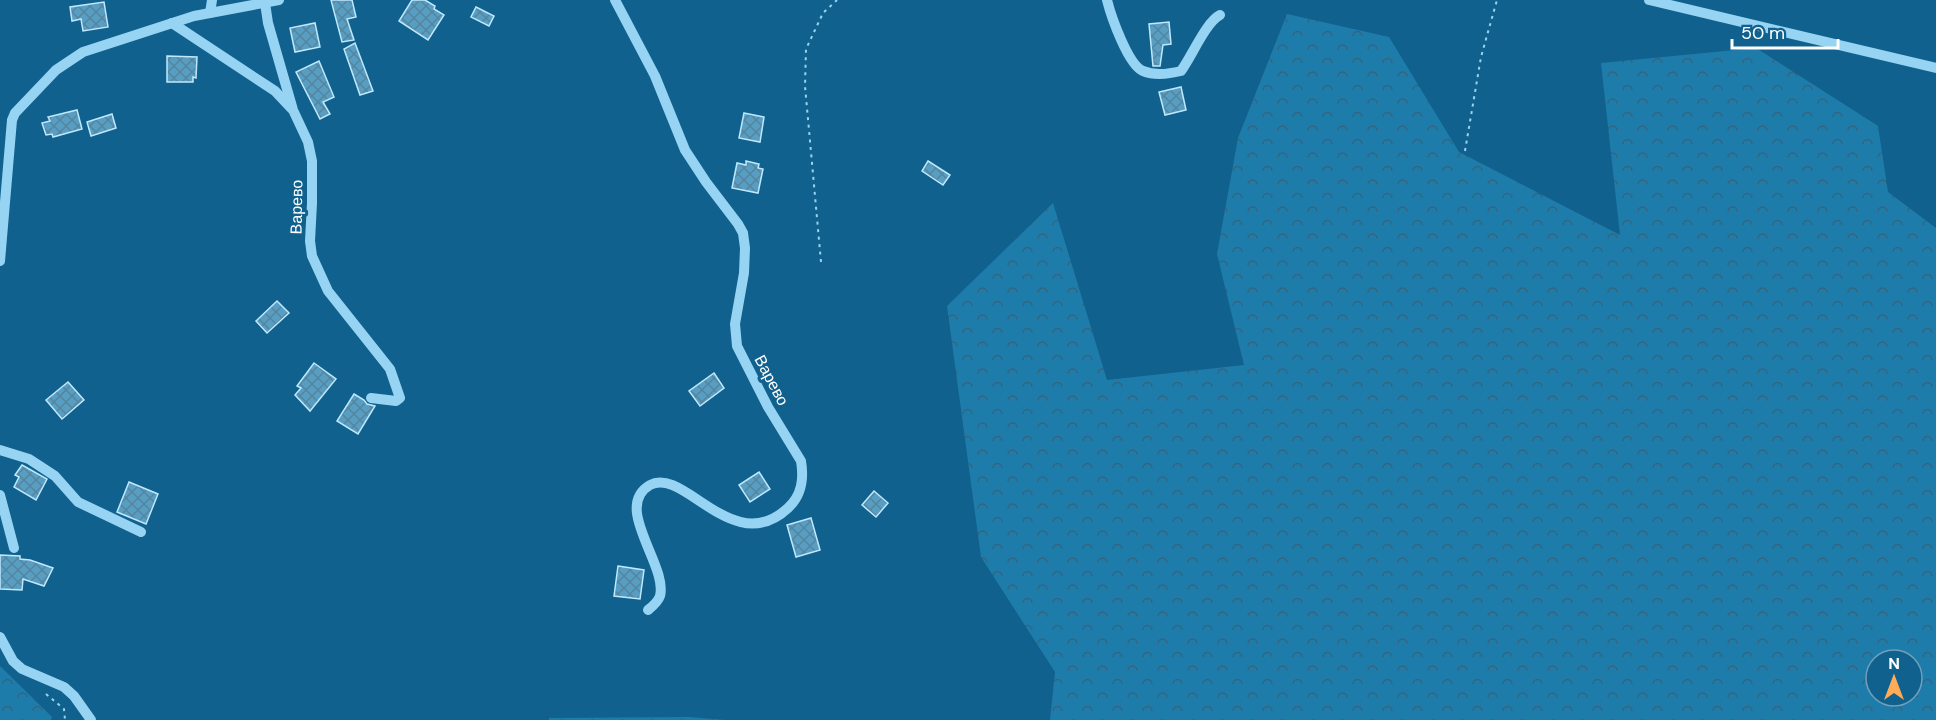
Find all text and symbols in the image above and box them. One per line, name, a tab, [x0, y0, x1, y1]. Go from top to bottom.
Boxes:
scale bar	[1732, 12, 1838, 50]
text: 50 m	[1741, 21, 1785, 45]
street label: Варево	[286, 179, 307, 234]
street label: Варево	[749, 351, 794, 409]
north arrow	[1864, 648, 1924, 708]
text: N	[1888, 653, 1900, 674]

